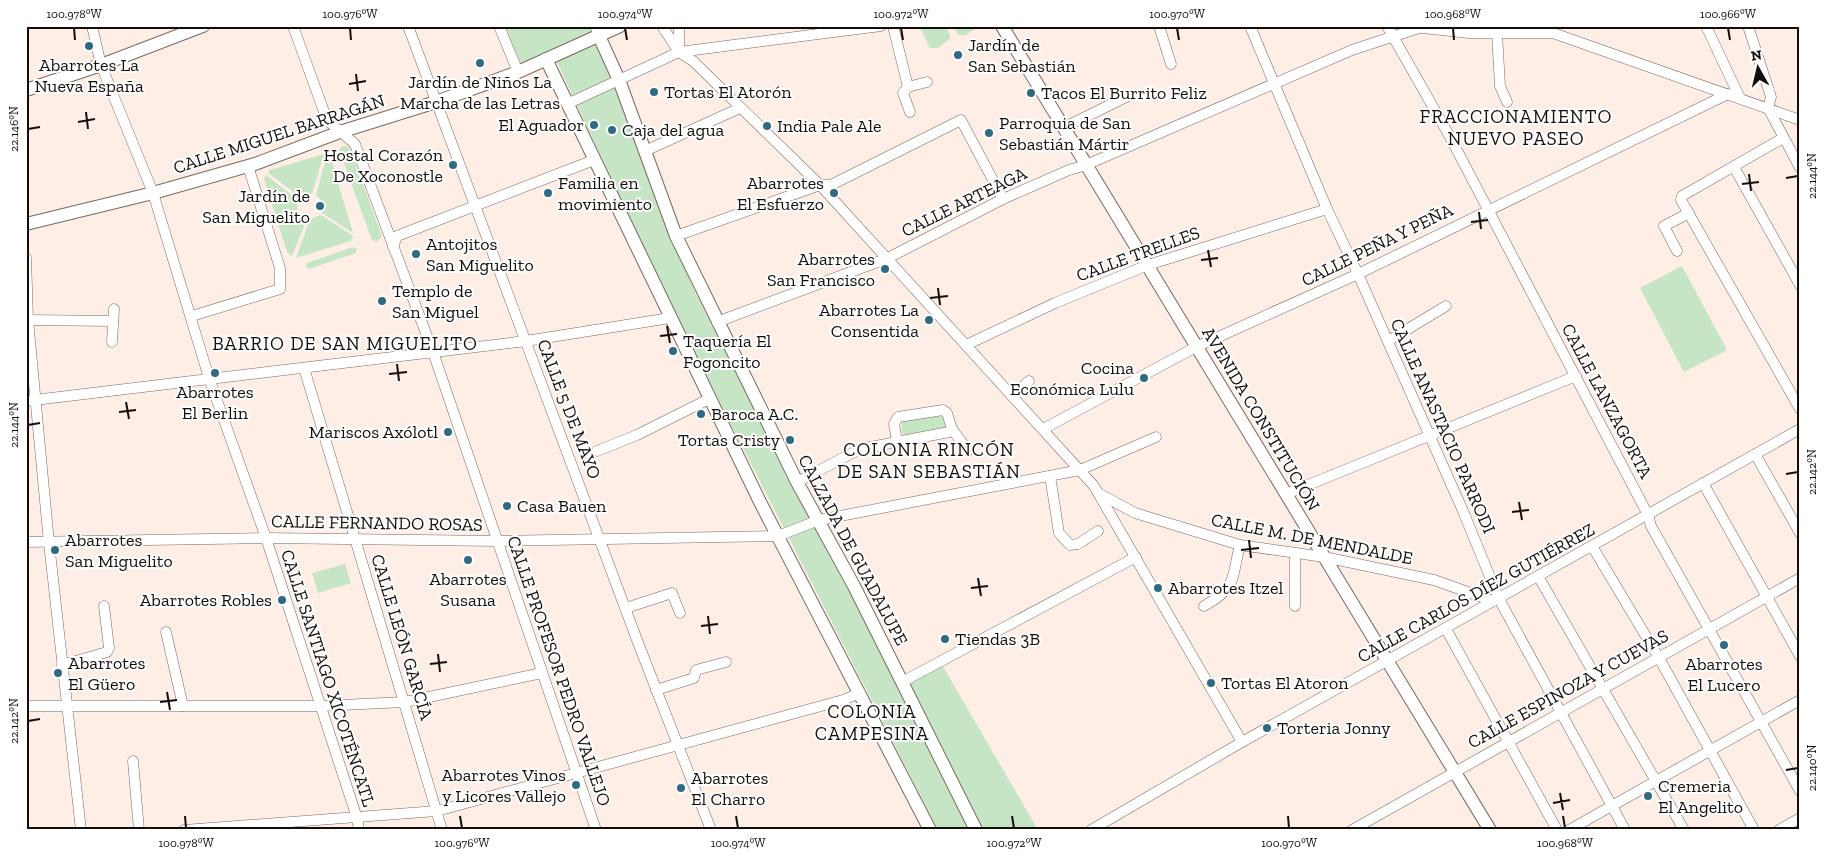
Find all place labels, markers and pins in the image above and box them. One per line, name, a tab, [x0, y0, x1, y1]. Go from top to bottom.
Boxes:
place label: Jardín de San Sebastián	[968, 34, 1076, 77]
marker: Abarrotes La Nueva España	[83, 40, 95, 52]
marker: Jardín de San Sebastián	[952, 49, 964, 61]
place label: Abarrotes La Nueva España	[34, 54, 144, 97]
marker: Jardín de Niños La Marcha de las Letras	[474, 57, 486, 69]
place label: Jardín de Niños La Marcha de las Letras	[400, 71, 560, 114]
place label: Tortas El Atorón	[664, 81, 792, 103]
place label: Tacos El Burrito Feliz	[1041, 82, 1207, 104]
marker: Tortas El Atorón	[648, 86, 660, 98]
marker: Tacos El Burrito Feliz	[1025, 87, 1037, 99]
place label: Parroquia de San Sebastián Mártir	[999, 112, 1132, 155]
place label: El Aguador	[498, 114, 584, 136]
place label: India Pale Ale	[777, 115, 881, 137]
marker: El Aguador	[588, 119, 600, 131]
place label: Caja del agua	[622, 119, 725, 141]
marker: India Pale Ale	[761, 120, 773, 132]
marker: Caja del agua	[606, 124, 618, 136]
marker: Parroquia de San Sebastián Mártir	[983, 127, 995, 139]
place label: Hostal Corazón De Xoconostle	[323, 144, 444, 187]
marker: Hostal Corazón De Xoconostle	[447, 159, 459, 171]
place label: Familia en movimiento	[558, 172, 652, 215]
place label: Abarrotes El Esfuerzo	[737, 172, 824, 215]
place label: Jardín de San Miguelito	[202, 185, 310, 228]
marker: Familia en movimiento	[542, 187, 554, 199]
marker: Abarrotes El Esfuerzo	[828, 187, 840, 199]
marker: Jardín de San Miguelito	[314, 200, 326, 212]
place label: Antojitos San Miguelito	[426, 233, 534, 276]
marker: Antojitos San Miguelito	[410, 248, 422, 260]
place label: Abarrotes San Francisco	[767, 248, 875, 291]
marker: Abarrotes San Francisco	[879, 263, 891, 275]
place label: Templo de San Miguel	[392, 280, 479, 323]
marker: Templo de San Miguel	[376, 295, 388, 307]
place label: Abarrotes La Consentida	[819, 299, 919, 342]
marker: Abarrotes La Consentida	[923, 314, 935, 326]
place label: Taquería El Fogoncito	[683, 330, 771, 373]
marker: Taquería El Fogoncito	[667, 345, 679, 357]
place label: Cocina Económica Lulu	[1010, 357, 1134, 400]
marker: Abarrotes El Berlin	[209, 367, 221, 379]
marker: Cocina Económica Lulu	[1138, 372, 1150, 384]
place label: Abarrotes El Berlin	[176, 381, 254, 424]
place label: Baroca A.C.	[711, 403, 798, 425]
marker: Baroca A.C.	[695, 408, 707, 420]
place label: Mariscos Axólotl	[309, 421, 438, 443]
marker: Mariscos Axólotl	[442, 426, 454, 438]
place label: Tortas Cristy	[678, 429, 781, 451]
marker: Tortas Cristy	[784, 434, 796, 446]
place label: Casa Bauen	[517, 495, 607, 517]
marker: Casa Bauen	[501, 500, 513, 512]
place label: Abarrotes San Miguelito	[65, 529, 173, 572]
marker: Abarrotes San Miguelito	[49, 544, 61, 556]
marker: Abarrotes Susana	[462, 554, 474, 566]
place label: Abarrotes Susana	[429, 568, 507, 611]
place label: Abarrotes Itzel	[1168, 577, 1283, 599]
marker: Abarrotes Itzel	[1152, 582, 1164, 594]
place label: Abarrotes Robles	[140, 589, 272, 611]
marker: Abarrotes Robles	[276, 594, 288, 606]
place label: Tiendas 3B	[955, 628, 1040, 650]
marker: Tiendas 3B	[939, 633, 951, 645]
marker: Abarrotes El Lucero	[1718, 639, 1730, 651]
place label: Abarrotes El Güero	[68, 652, 145, 695]
place label: Abarrotes El Lucero	[1685, 653, 1763, 696]
marker: Abarrotes El Güero	[52, 667, 64, 679]
place label: Tortas El Atoron	[1221, 672, 1349, 694]
marker: Tortas El Atoron	[1205, 677, 1217, 689]
place label: Torteria Jonny	[1277, 717, 1391, 739]
marker: Torteria Jonny	[1261, 722, 1273, 734]
place label: Abarrotes Vinos y Licores Vallejo	[441, 764, 566, 807]
place label: Abarrotes El Charro	[691, 767, 768, 810]
place label: Cremeria El Angelito	[1658, 775, 1743, 818]
marker: Abarrotes Vinos y Licores Vallejo	[570, 779, 582, 791]
marker: Abarrotes El Charro	[675, 782, 687, 794]
marker: Cremeria El Angelito	[1642, 790, 1654, 802]

